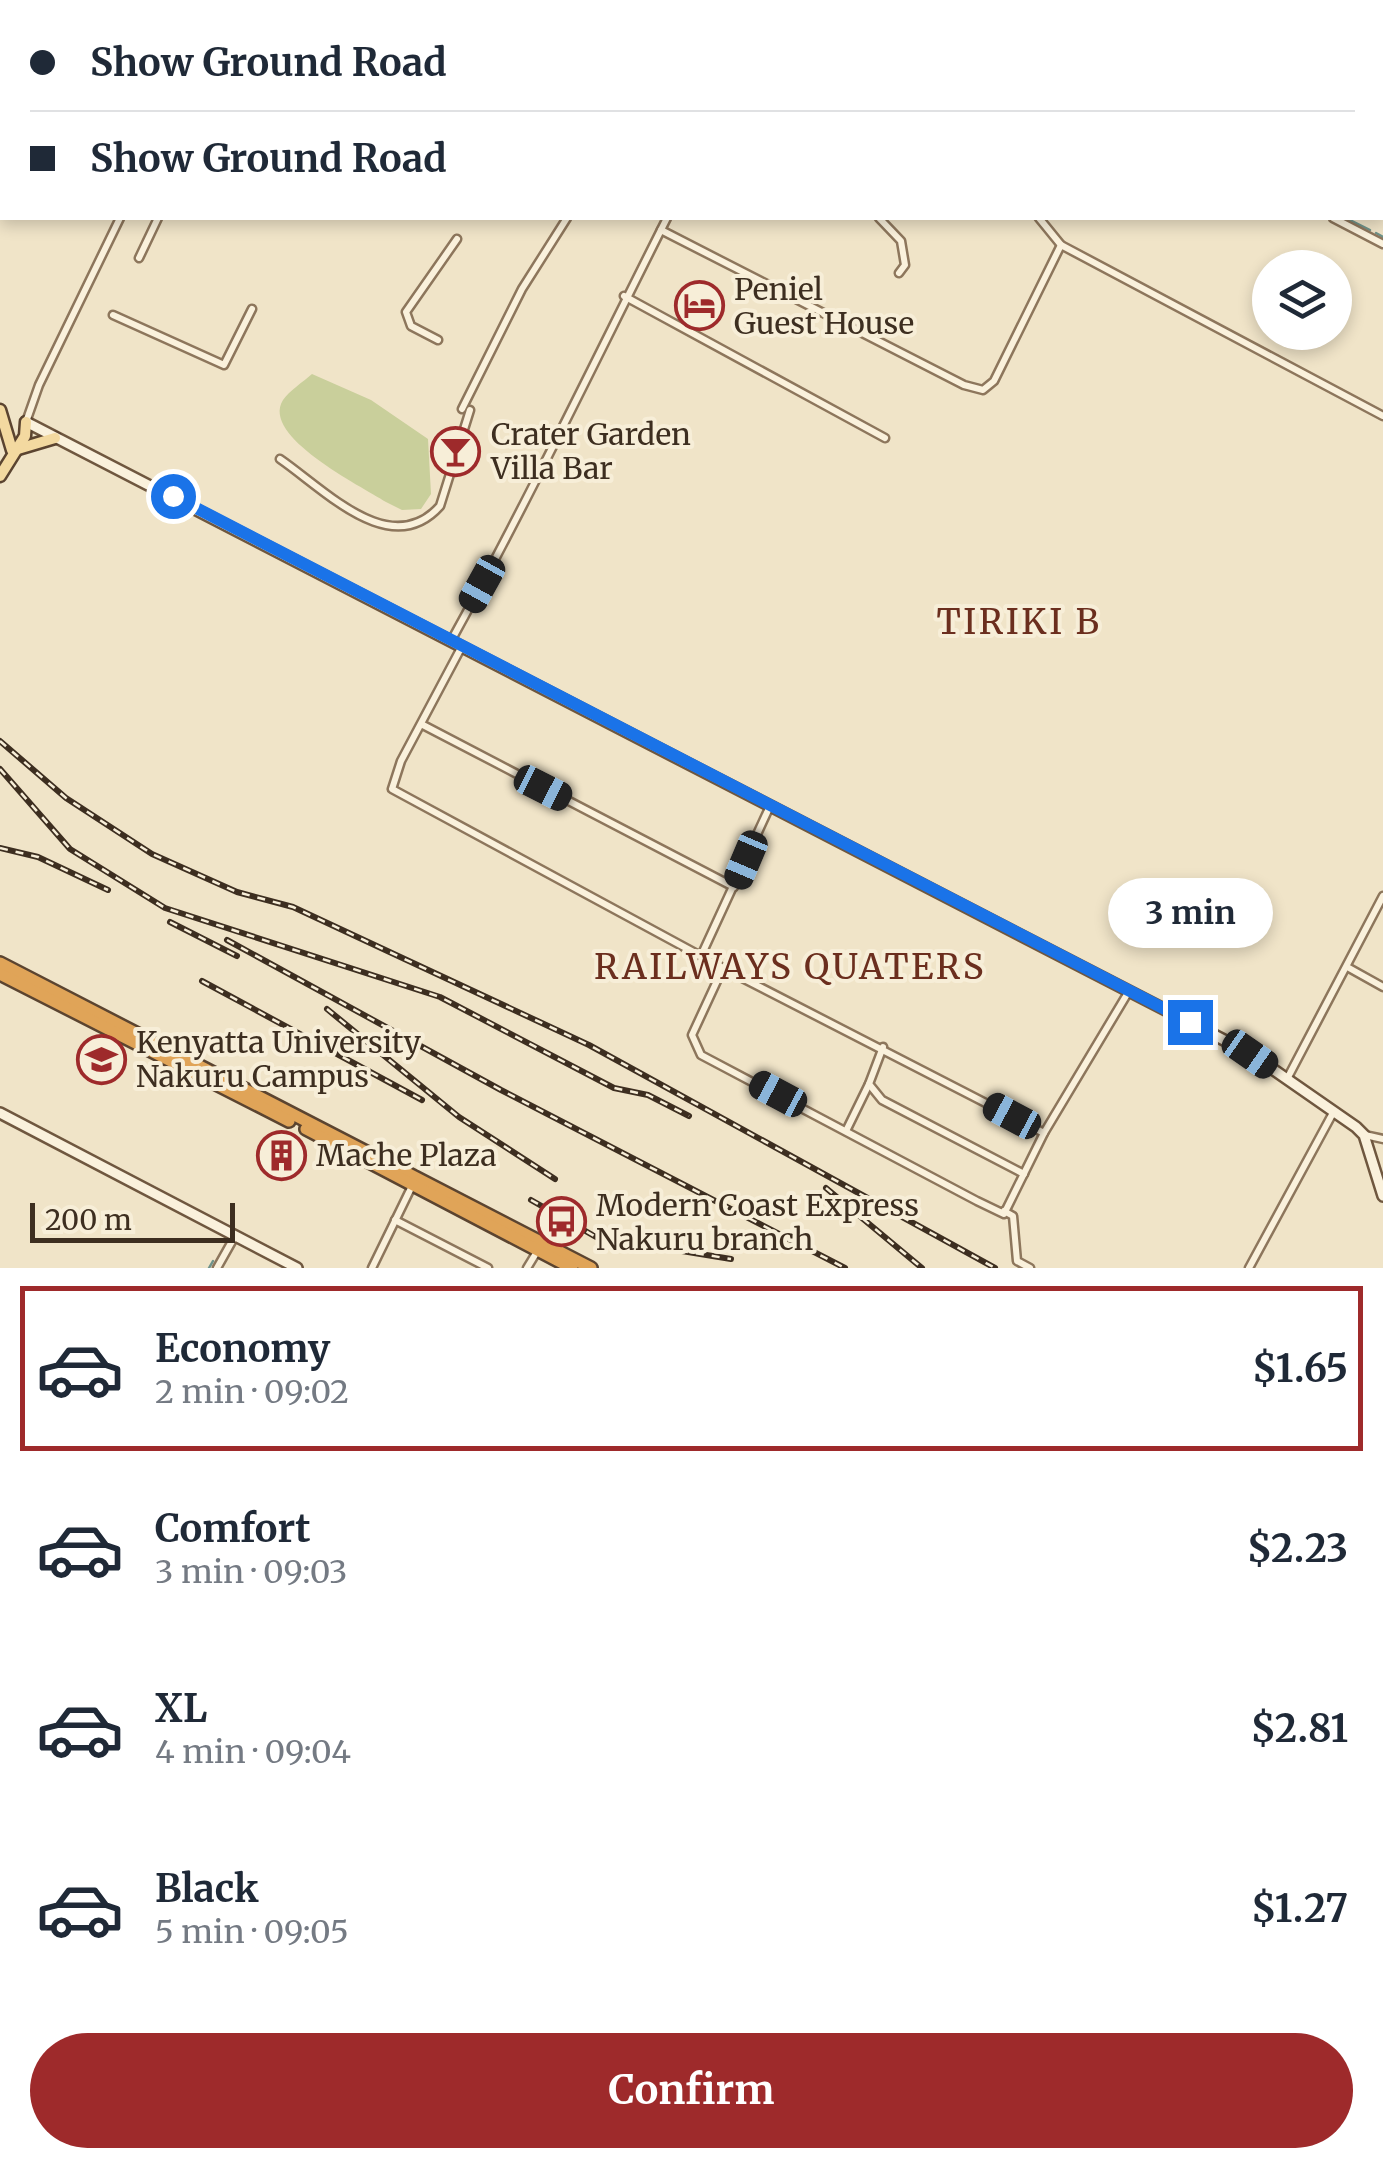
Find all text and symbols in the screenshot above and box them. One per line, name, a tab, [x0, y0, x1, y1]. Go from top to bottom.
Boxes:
text: Show Ground Road	[90, 39, 447, 86]
text: Show Ground Road	[90, 135, 447, 182]
map controls	[1252, 250, 1352, 350]
button: layers	[1252, 250, 1352, 350]
place label: Peniel Guest House	[734, 270, 914, 342]
hotel icon: Peniel Guest House	[673, 280, 725, 332]
place label: Crater Garden Villa Bar	[490, 415, 691, 487]
bar icon: Crater Garden Villa Bar	[430, 425, 482, 477]
route start	[151, 474, 196, 519]
car	[454, 550, 510, 618]
district label: TIRIKI B	[937, 600, 1101, 644]
car	[509, 761, 577, 815]
car	[720, 827, 772, 893]
callout: 3 min	[1108, 877, 1272, 947]
text: 3 min	[1145, 893, 1236, 933]
district label: RAILWAYS QUATERS	[594, 945, 986, 989]
route end	[1168, 1000, 1213, 1045]
place label: Kenyatta University Nakuru Campus	[136, 1023, 422, 1095]
car	[1217, 1025, 1283, 1083]
school or university icon: Kenyatta University Nakuru Campus	[75, 1033, 127, 1085]
car	[744, 1067, 812, 1121]
car	[978, 1089, 1046, 1143]
building icon: Mache Plaza	[255, 1129, 307, 1181]
place label: Mache Plaza	[316, 1136, 497, 1174]
place label: Modern Coast Express Nakuru branch	[596, 1186, 919, 1258]
bus stop icon: Modern Coast Express Nakuru branch	[535, 1196, 587, 1248]
scale bar	[30, 1198, 235, 1242]
text: 200 m	[45, 1202, 132, 1238]
icon: car	[35, 1324, 125, 1414]
text: Economy	[155, 1325, 330, 1372]
text: $1.65	[1252, 1345, 1348, 1392]
text: 2 min · 09:02	[155, 1372, 349, 1412]
icon: car	[35, 1504, 125, 1594]
text: Comfort	[155, 1505, 311, 1552]
text: $2.23	[1247, 1525, 1348, 1572]
text: 3 min · 09:03	[155, 1552, 347, 1592]
icon: car	[35, 1684, 125, 1774]
text: XL	[155, 1685, 207, 1732]
text: $2.81	[1251, 1705, 1348, 1752]
text: 4 min · 09:04	[155, 1732, 351, 1772]
icon: car	[35, 1864, 125, 1954]
text: Black	[155, 1865, 259, 1912]
text: $1.27	[1251, 1885, 1348, 1932]
text: 5 min · 09:05	[155, 1912, 349, 1952]
button: Confirm	[30, 2033, 1353, 2148]

